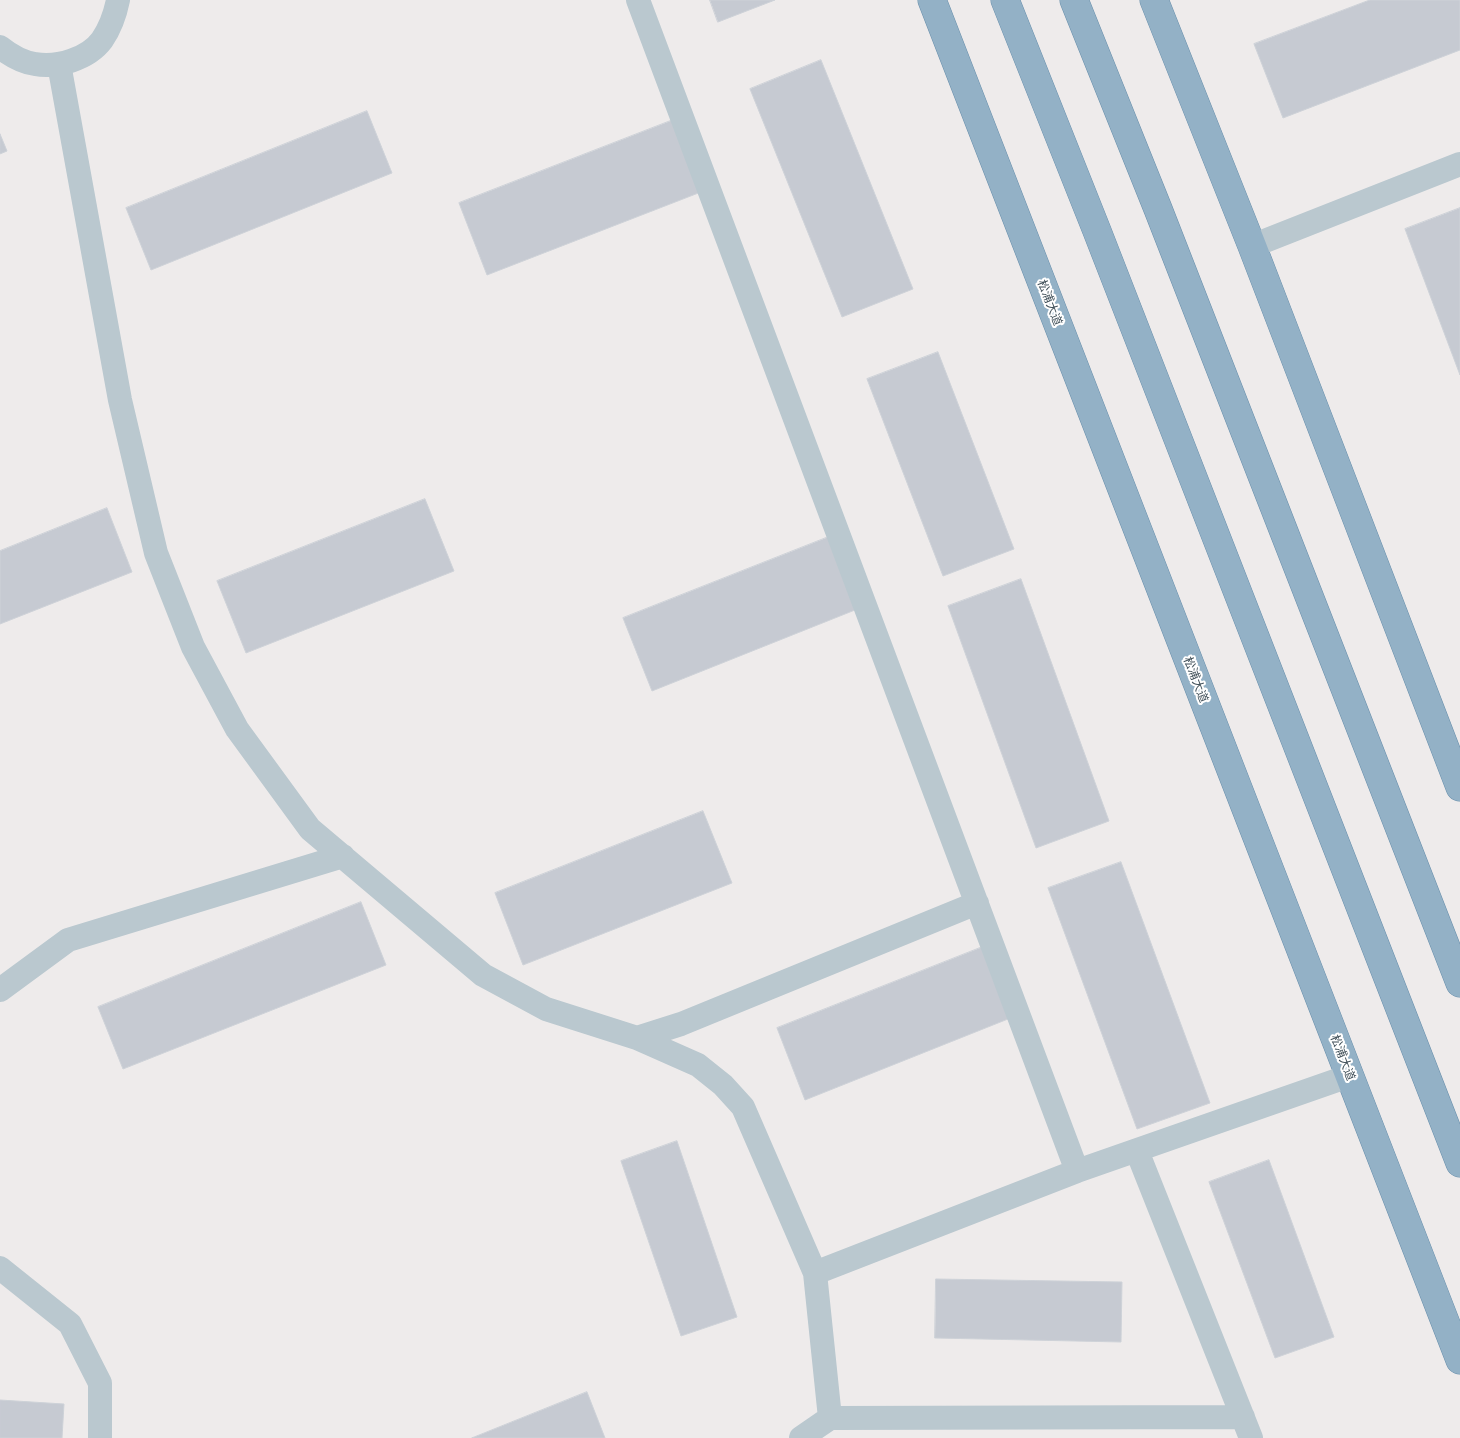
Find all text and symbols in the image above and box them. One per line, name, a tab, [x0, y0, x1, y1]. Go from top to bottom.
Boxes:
street label: 松浦大道	[1034, 278, 1064, 328]
street label: 松浦大道	[1180, 655, 1210, 705]
street label: 松浦大道	[1327, 1033, 1357, 1083]

